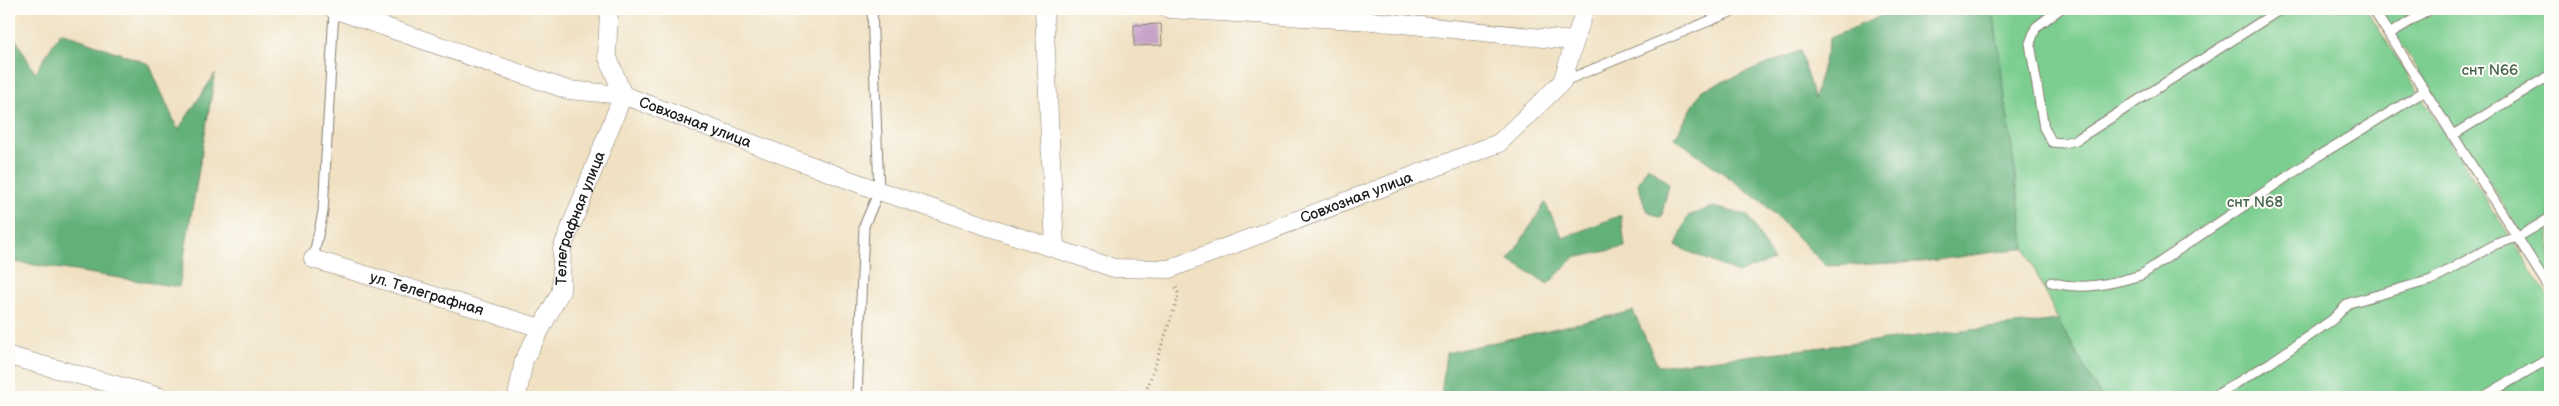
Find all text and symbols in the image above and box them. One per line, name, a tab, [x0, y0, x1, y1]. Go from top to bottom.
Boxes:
park label: снт N66	[2462, 61, 2518, 80]
street label: Совхозная улица	[636, 92, 754, 152]
street label: Телеграфная улица	[552, 148, 609, 286]
street label: Совхозная улица	[1297, 167, 1415, 228]
park label: снт N68	[2227, 193, 2283, 212]
street label: ул. Телеграфная	[368, 267, 486, 320]

